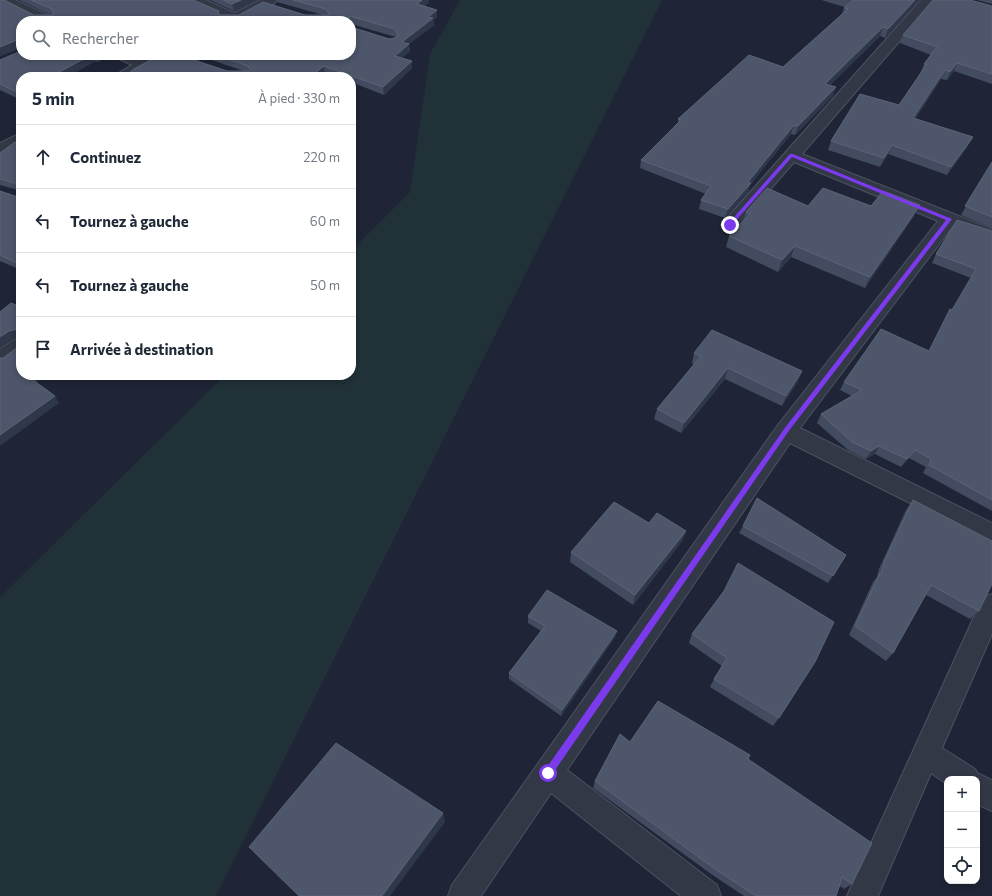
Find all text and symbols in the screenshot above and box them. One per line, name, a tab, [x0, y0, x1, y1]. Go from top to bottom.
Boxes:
search box	[16, 16, 356, 60]
icon: search	[30, 27, 52, 49]
text: Rechercher	[62, 29, 139, 47]
text: 5 min	[32, 88, 75, 109]
text: À pied · 330 m	[258, 90, 340, 106]
icon: ahead	[32, 146, 54, 168]
text: Continuez	[70, 148, 141, 166]
text: 220 m	[303, 149, 340, 165]
icon: left	[32, 210, 54, 232]
text: Tournez à gauche	[70, 212, 189, 230]
text: 60 m	[310, 213, 340, 229]
route end	[721, 216, 739, 234]
icon: left	[32, 274, 54, 296]
text: Tournez à gauche	[70, 276, 189, 294]
text: 50 m	[310, 277, 340, 293]
icon: arrive	[32, 338, 54, 360]
text: Arrivée à destination	[70, 340, 213, 358]
route start	[539, 764, 557, 782]
map controls	[944, 776, 980, 884]
button: +	[944, 776, 980, 812]
button: −	[944, 812, 980, 848]
button: locate	[944, 848, 980, 884]

